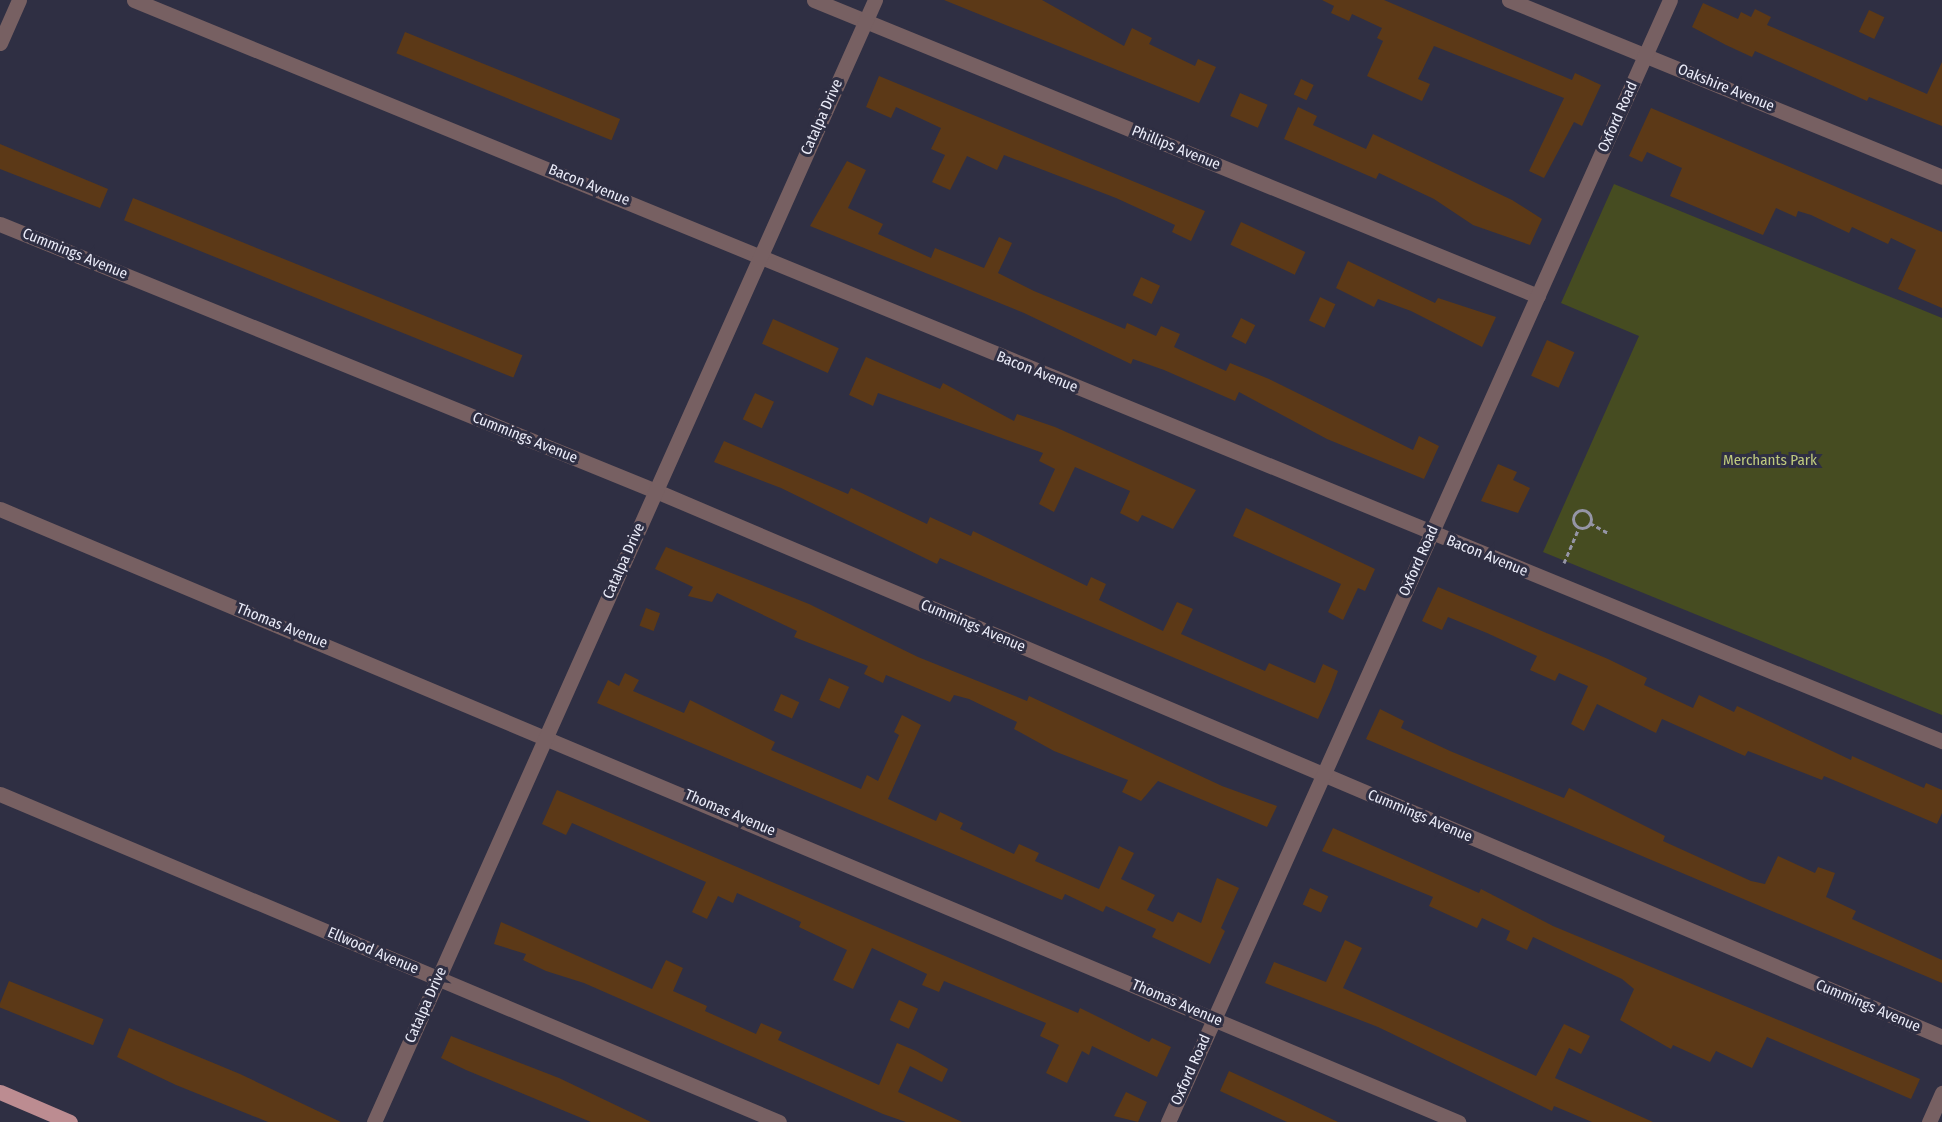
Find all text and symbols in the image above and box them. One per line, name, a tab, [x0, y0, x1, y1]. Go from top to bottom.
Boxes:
street label: Oakshire Avenue	[1675, 60, 1777, 116]
street label: Catalpa Drive	[797, 76, 847, 158]
street label: Oxford Road	[1594, 79, 1642, 155]
street label: Phillips Avenue	[1129, 122, 1223, 174]
street label: Bacon Avenue	[546, 161, 632, 209]
street label: Cummings Avenue	[20, 225, 130, 283]
street label: Bacon Avenue	[994, 348, 1080, 396]
street label: Cummings Avenue	[470, 409, 580, 467]
park label: Merchants Park	[1723, 452, 1817, 470]
street label: Catalpa Drive	[599, 520, 649, 602]
street label: Oxford Road	[1395, 523, 1443, 599]
street label: Bacon Avenue	[1444, 532, 1530, 580]
street label: Cummings Avenue	[918, 596, 1028, 656]
street label: Thomas Avenue	[234, 600, 330, 652]
street label: Thomas Avenue	[682, 786, 778, 840]
street label: Cummings Avenue	[1365, 786, 1475, 846]
street label: Ellwood Avenue	[325, 924, 421, 978]
street label: Catalpa Drive	[401, 964, 451, 1046]
street label: Thomas Avenue	[1129, 976, 1225, 1030]
street label: Cummings Avenue	[1813, 976, 1923, 1036]
street label: Oxford Road	[1167, 1032, 1215, 1108]

